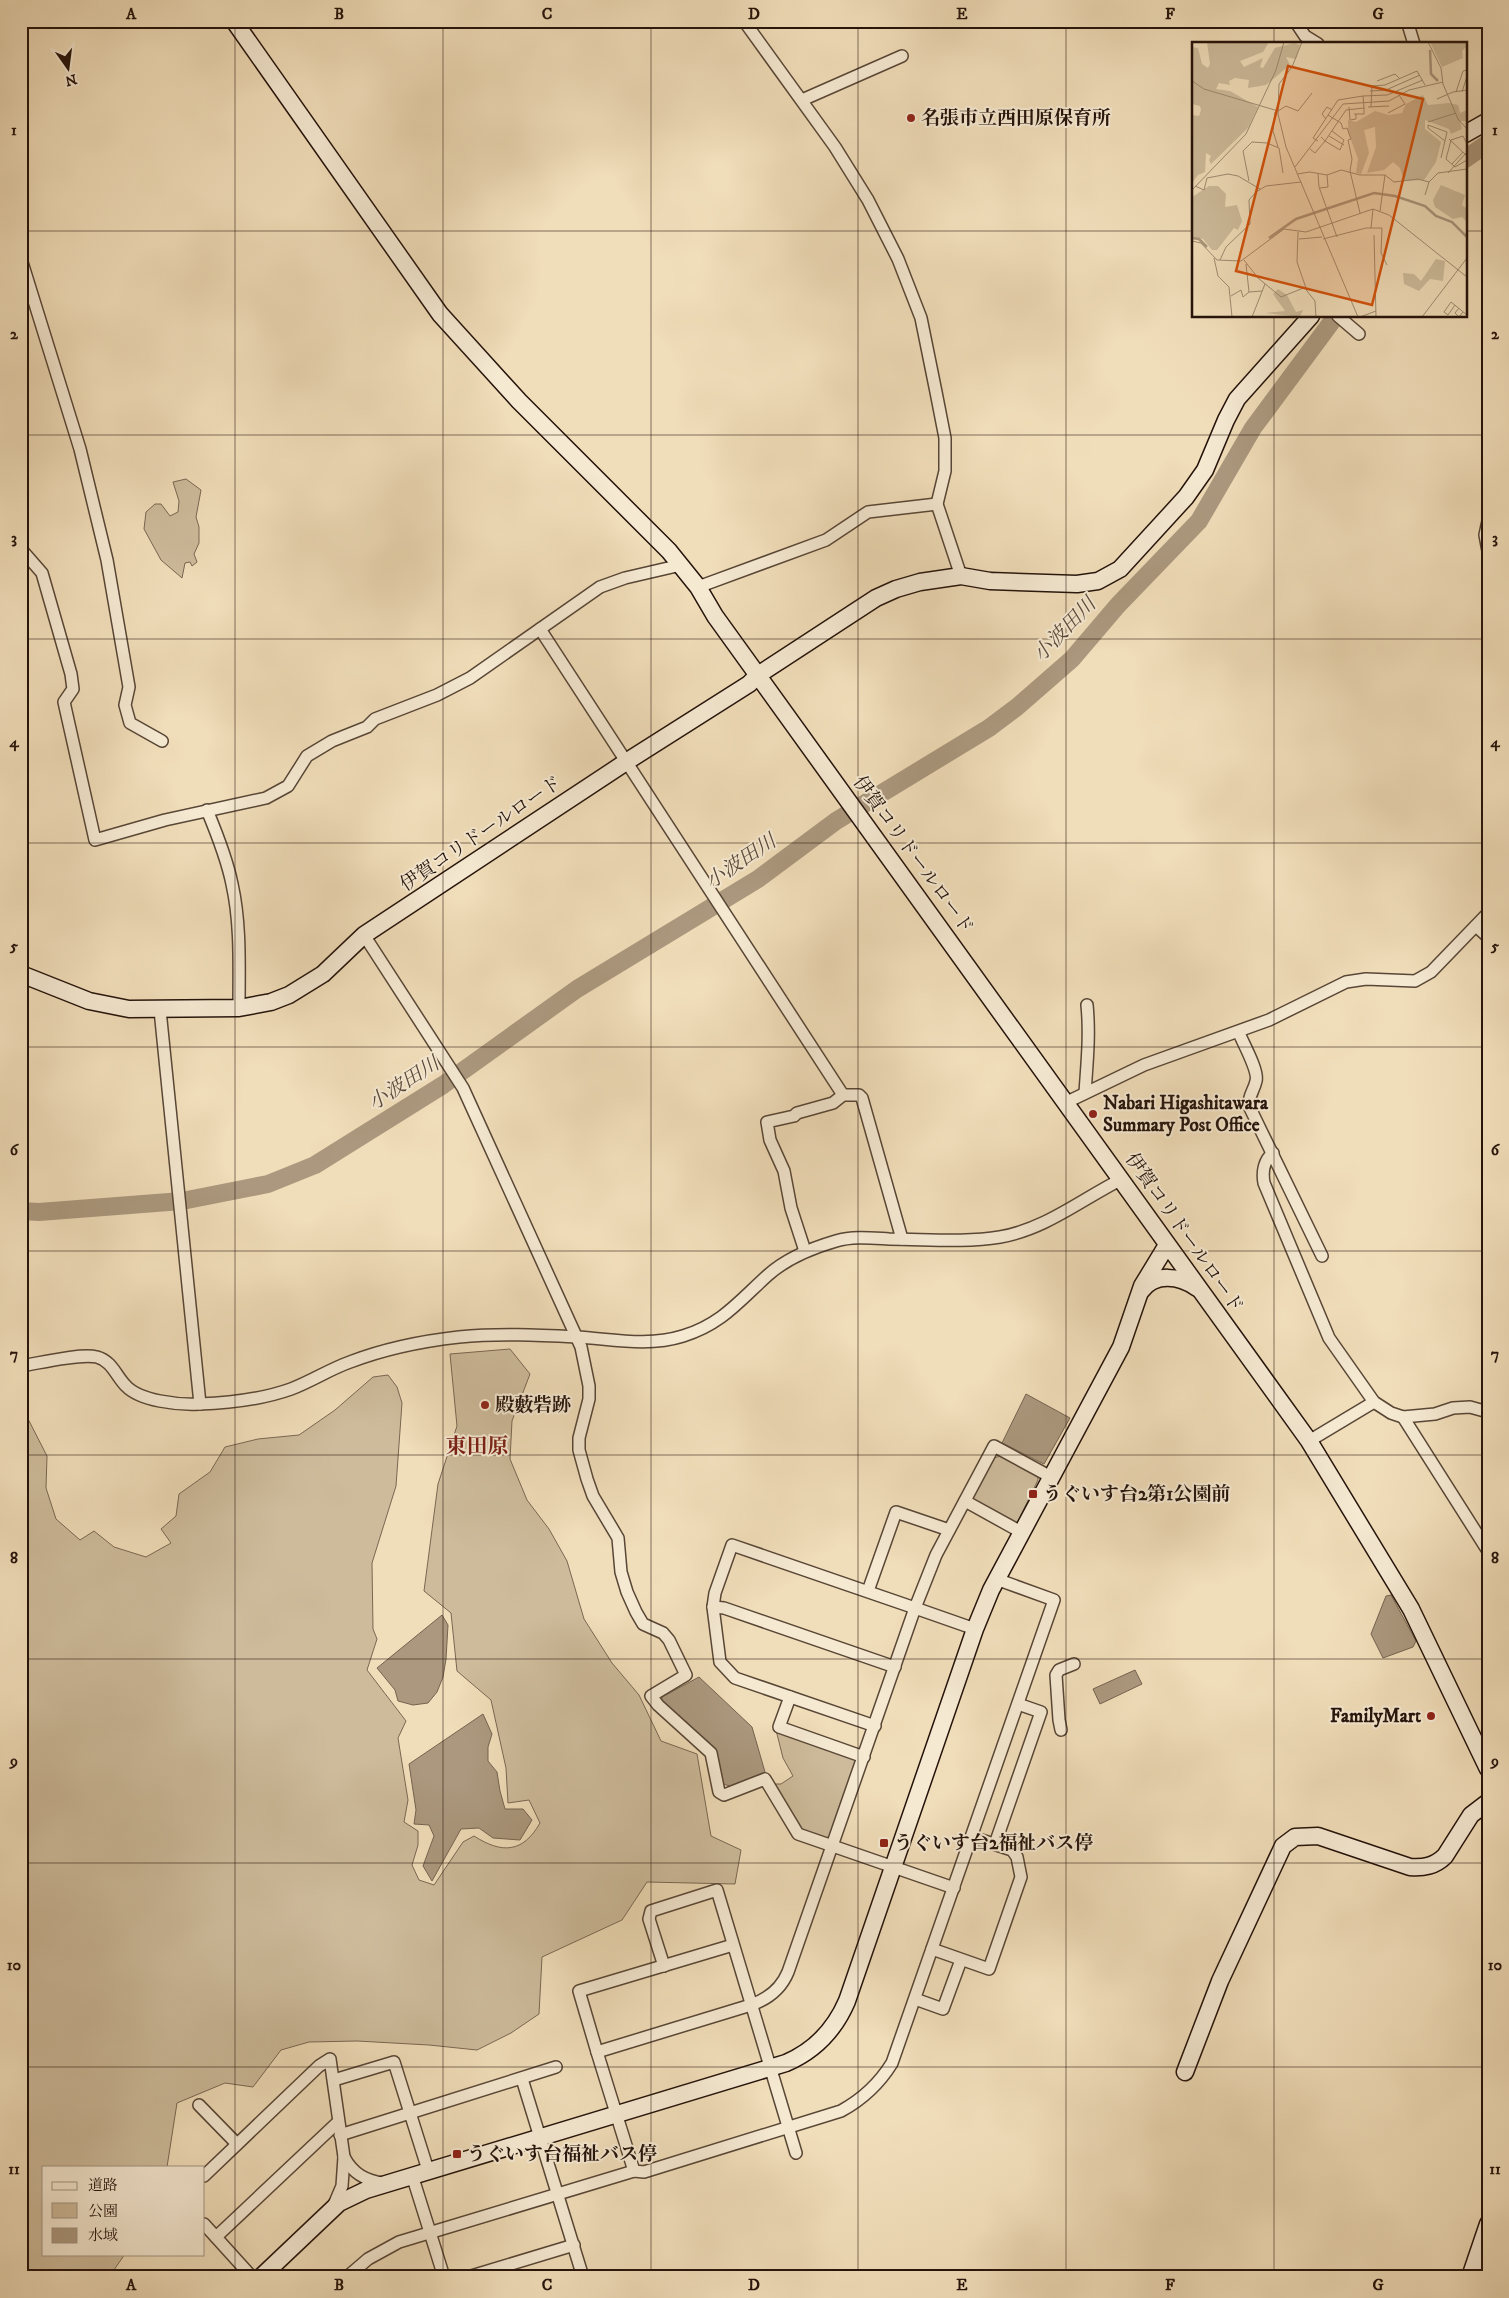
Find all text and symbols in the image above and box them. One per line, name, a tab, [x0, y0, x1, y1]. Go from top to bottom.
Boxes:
text: A	[125, 4, 137, 24]
text: B	[334, 4, 344, 24]
text: C	[542, 4, 552, 24]
text: D	[748, 4, 760, 24]
text: E	[956, 4, 968, 24]
text: F	[1165, 4, 1175, 24]
text: G	[1372, 4, 1384, 24]
north arrow	[42, 42, 92, 92]
inset map	[1192, 42, 1466, 318]
text: N	[63, 70, 79, 90]
place label: 名張市立西田原保育所	[921, 107, 1111, 130]
marker: 名張市立西田原保育所	[905, 112, 917, 124]
text: 1	[11, 120, 17, 140]
text: 1	[1492, 120, 1498, 140]
text: 2	[10, 324, 19, 344]
text: 2	[1491, 324, 1500, 344]
text: 3	[11, 528, 17, 548]
text: 3	[1492, 528, 1498, 548]
water label: 小波田川	[1028, 591, 1103, 667]
text: 4	[8, 732, 19, 752]
text: 4	[1489, 732, 1500, 752]
street label: 伊賀コリドールロード	[396, 771, 566, 897]
street label: 伊賀コリドールロード	[848, 772, 978, 938]
water label: 小波田川	[701, 828, 783, 895]
text: 5	[9, 936, 18, 956]
text: 5	[1490, 936, 1499, 956]
water label: 小波田川	[364, 1051, 446, 1116]
place label: Nabari Higashitawara Summary Post Office	[1103, 1092, 1269, 1137]
marker: Nabari Higashitawara Summary Post Office	[1087, 1108, 1099, 1120]
text: 6	[10, 1140, 20, 1160]
text: 6	[1491, 1140, 1501, 1160]
street label: 伊賀コリドールロード	[1120, 1149, 1248, 1317]
text: 7	[10, 1344, 18, 1364]
text: 7	[1491, 1344, 1499, 1364]
place label: 殿藪砦跡	[495, 1394, 571, 1417]
marker: 殿藪砦跡	[479, 1399, 491, 1411]
district label: 東田原	[446, 1434, 509, 1460]
place label: うぐいす台2第1公園前	[1043, 1483, 1230, 1506]
marker: うぐいす台2第1公園前	[1027, 1488, 1039, 1500]
text: 8	[10, 1548, 18, 1568]
text: 8	[1491, 1548, 1499, 1568]
place label: FamilyMart	[1330, 1705, 1422, 1728]
marker: FamilyMart	[1425, 1710, 1437, 1722]
text: 9	[9, 1751, 18, 1771]
text: 9	[1490, 1751, 1499, 1771]
place label: うぐいす台2福祉バス停	[894, 1832, 1093, 1855]
marker: うぐいす台2福祉バス停	[878, 1837, 890, 1849]
text: 10	[7, 1955, 22, 1975]
text: 10	[1488, 1955, 1503, 1975]
place label: うぐいす台福祉バス停	[467, 2143, 657, 2166]
marker: うぐいす台福祉バス停	[451, 2148, 463, 2160]
text: 11	[8, 2159, 20, 2179]
text: 11	[1489, 2159, 1501, 2179]
legend	[42, 2166, 205, 2256]
text: 道路	[88, 2176, 118, 2195]
text: 公園	[88, 2202, 118, 2221]
text: 水域	[88, 2226, 118, 2245]
text: A	[125, 2275, 137, 2295]
text: B	[334, 2275, 344, 2295]
text: C	[542, 2275, 552, 2295]
text: D	[748, 2275, 760, 2295]
text: E	[956, 2275, 968, 2295]
text: F	[1165, 2275, 1175, 2295]
text: G	[1372, 2275, 1384, 2295]

